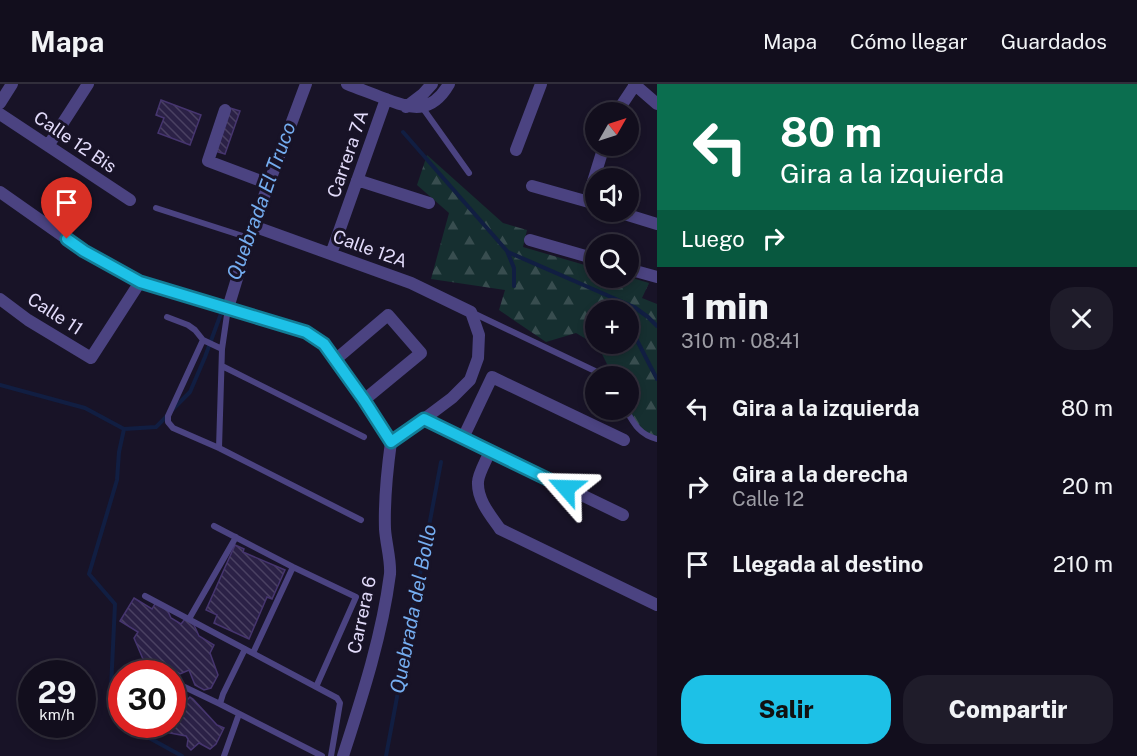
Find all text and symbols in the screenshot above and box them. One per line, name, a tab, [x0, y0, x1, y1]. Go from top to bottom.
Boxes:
text: Mapa	[30, 25, 104, 58]
text: Mapa	[763, 29, 817, 54]
text: Cómo llegar	[850, 29, 968, 54]
text: Guardados	[1001, 29, 1107, 54]
north arrow	[585, 102, 639, 156]
map controls	[585, 102, 639, 420]
street label: Calle 12 Bis	[30, 106, 121, 177]
street label: Carrera 7A	[323, 107, 372, 200]
text: 80 m	[780, 107, 882, 156]
icon: left	[681, 108, 759, 186]
water label: Quebrada El Truco	[221, 119, 301, 283]
text: Gira a la izquierda	[780, 157, 1004, 189]
button: sound	[585, 168, 639, 222]
pin	[41, 177, 92, 239]
icon: arrive	[50, 186, 83, 219]
icon: right	[757, 222, 790, 255]
street label: Calle 12A	[330, 225, 410, 272]
text: Luego	[681, 226, 745, 252]
button: search	[585, 234, 639, 288]
text: 1 min	[681, 285, 769, 327]
button: close	[1050, 287, 1113, 350]
street label: Calle 11	[24, 288, 87, 339]
button: +	[585, 300, 639, 354]
text: 310 m · 08:41	[681, 329, 800, 353]
button: −	[585, 366, 639, 420]
icon: left	[681, 392, 714, 425]
text: Gira a la izquierda	[732, 395, 919, 421]
text: 80 m	[1061, 395, 1113, 421]
position arrow	[534, 456, 598, 520]
text: Gira a la derecha	[732, 461, 908, 487]
icon: right	[681, 470, 714, 503]
text: 20 m	[1062, 473, 1113, 499]
text: Calle 12	[732, 487, 804, 511]
water label: Quebrada del Bollo	[385, 522, 441, 696]
icon: arrive	[681, 548, 714, 581]
text: Llegada al destino	[732, 551, 923, 577]
text: 210 m	[1053, 551, 1113, 577]
street label: Carrera 6	[343, 574, 380, 656]
speed limit sign: 30	[108, 660, 186, 738]
text: 29	[38, 674, 76, 710]
button: Salir	[681, 675, 891, 744]
button: Compartir	[903, 675, 1113, 744]
text: km/h	[39, 706, 75, 723]

